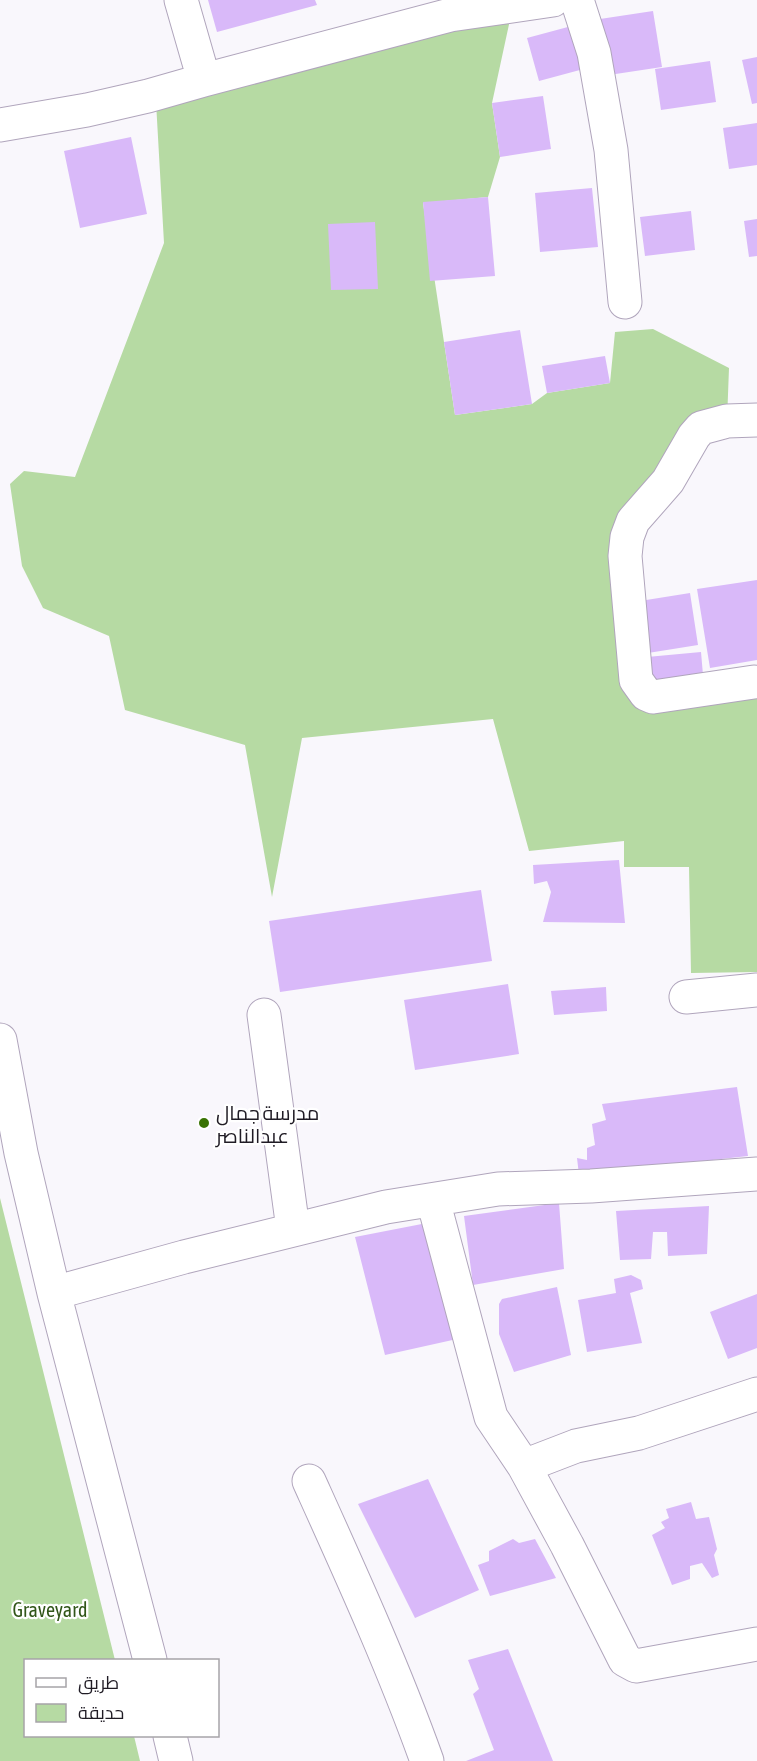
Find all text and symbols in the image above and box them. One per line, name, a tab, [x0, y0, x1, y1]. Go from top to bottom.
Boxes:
place label: مدرسة جمال عبدالناصر	[215, 1101, 319, 1148]
marker: مدرسة جمال عبدالناصر	[197, 1116, 211, 1130]
park label: Graveyard	[12, 1598, 88, 1621]
legend	[24, 1659, 219, 1737]
text: طريق	[78, 1672, 119, 1695]
text: حديقة	[78, 1702, 124, 1723]

